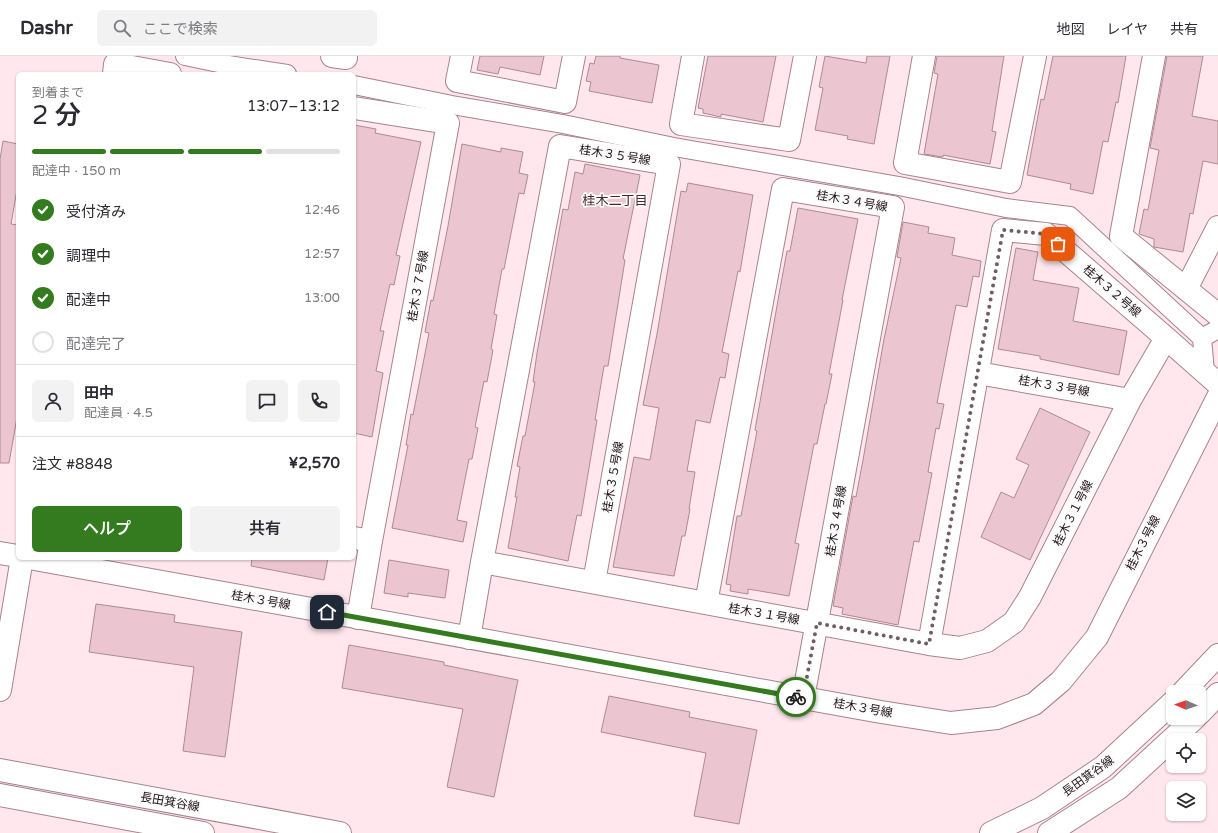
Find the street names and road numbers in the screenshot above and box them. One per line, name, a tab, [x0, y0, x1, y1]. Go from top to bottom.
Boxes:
street label: 桂木３５号線	[578, 142, 652, 168]
street label: 桂木３４号線	[815, 188, 889, 214]
street label: 桂木３７号線	[405, 249, 431, 323]
street label: 桂木３２号線	[1080, 262, 1144, 320]
street label: 桂木３３号線	[1017, 373, 1091, 399]
street label: 桂木３５号線	[600, 440, 626, 514]
street label: 桂木３１号線	[1050, 478, 1096, 548]
street label: 桂木３４号線	[823, 484, 849, 558]
street label: 桂木３号線	[1123, 513, 1163, 573]
street label: 桂木３号線	[230, 588, 292, 612]
street label: 桂木３１号線	[727, 601, 801, 627]
street label: 桂木３号線	[832, 696, 894, 720]
street label: 長田箕谷線	[1060, 753, 1116, 799]
street label: 長田箕谷線	[139, 790, 201, 814]

